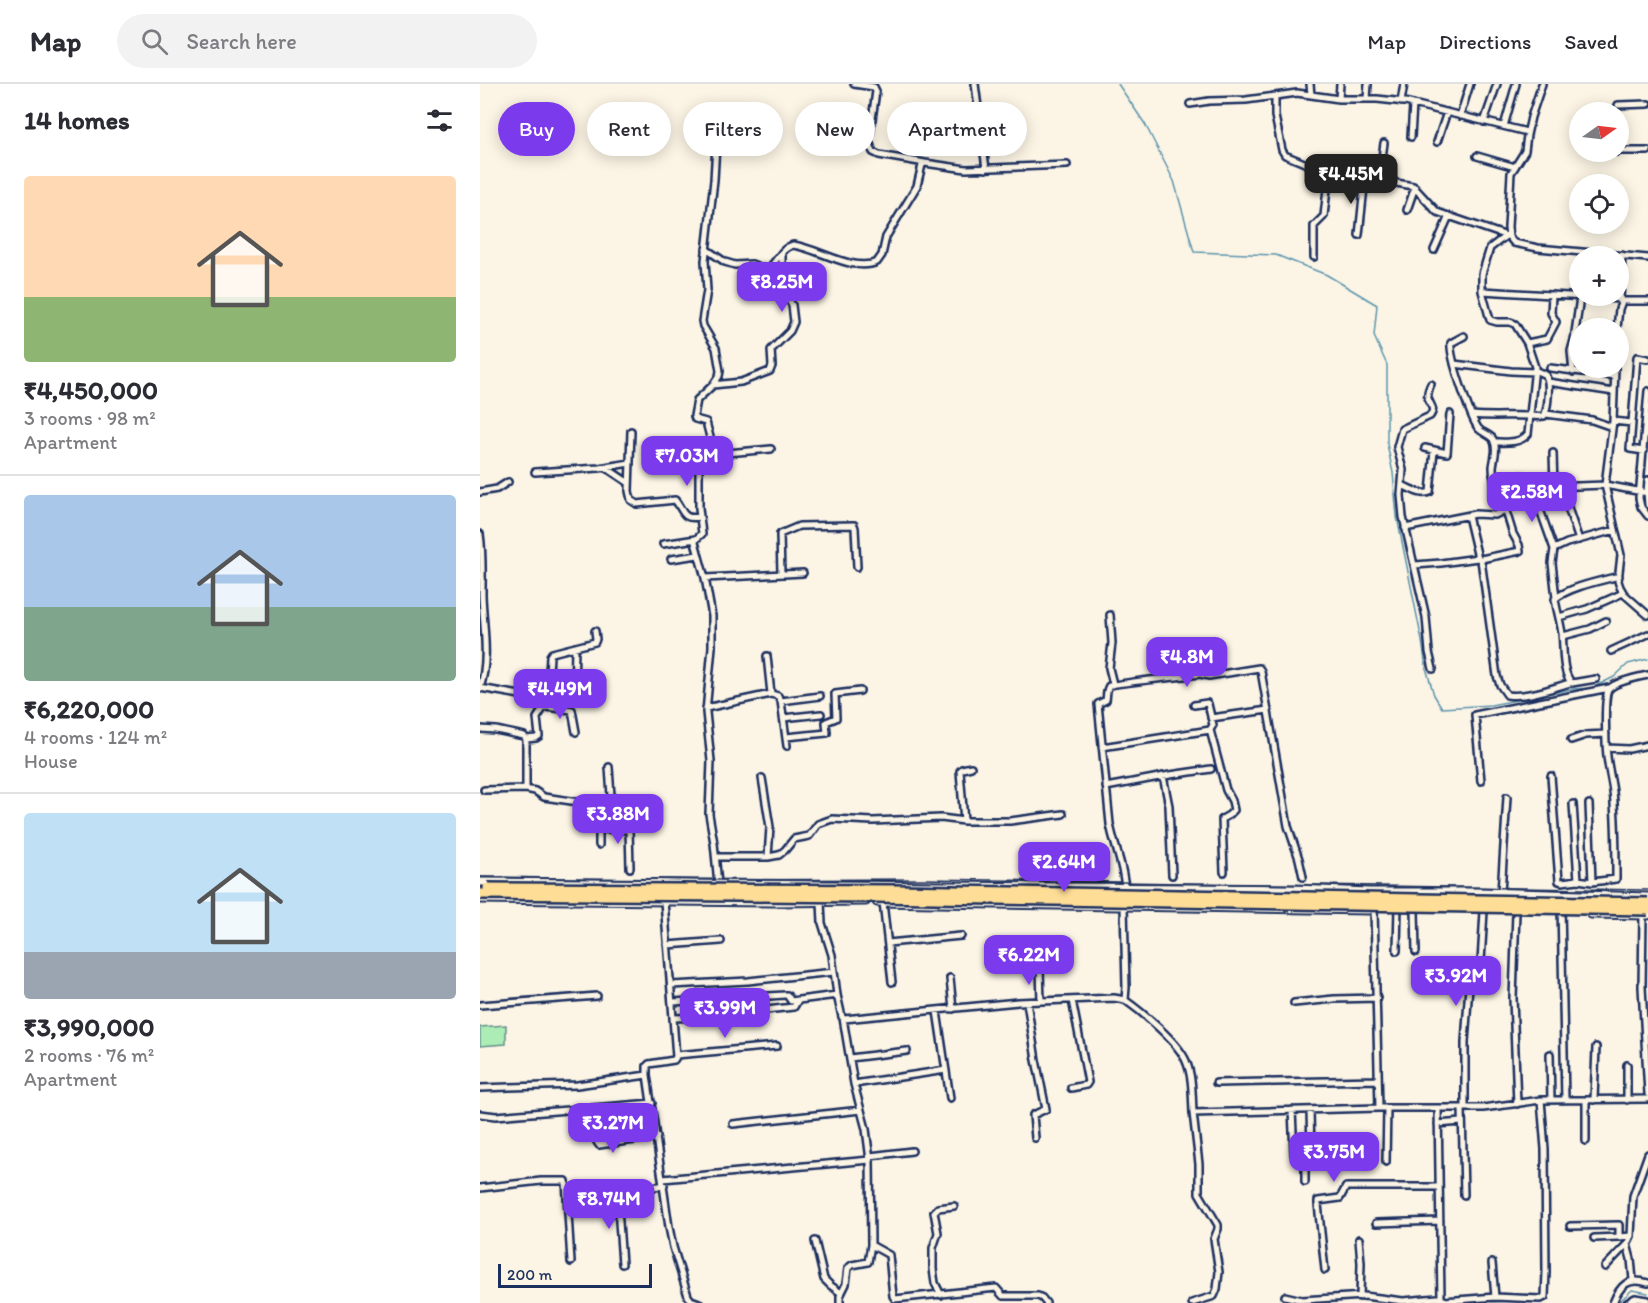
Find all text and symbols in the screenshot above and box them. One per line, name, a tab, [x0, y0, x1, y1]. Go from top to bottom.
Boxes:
search box	[117, 14, 537, 68]
text: Map	[30, 24, 81, 58]
icon: search	[138, 25, 171, 58]
text: Search here	[186, 28, 297, 55]
text: Map	[1368, 29, 1406, 54]
text: Directions	[1439, 29, 1531, 54]
text: Saved	[1564, 29, 1618, 54]
chip: Buy	[498, 102, 575, 156]
chip: Rent	[587, 102, 671, 156]
chip: Filters	[683, 102, 783, 156]
chip: New	[795, 102, 875, 156]
chip: Apartment	[887, 102, 1027, 156]
north arrow	[1569, 102, 1629, 162]
map controls	[1569, 102, 1629, 378]
text: 14 homes	[24, 104, 130, 136]
icon: filters	[423, 104, 456, 137]
pin: ₹4.45M	[1302, 154, 1400, 205]
text: ₹4.45M	[1319, 161, 1383, 185]
button: locate	[1569, 174, 1629, 234]
icon: home	[186, 215, 294, 323]
button: +	[1569, 246, 1629, 306]
pin: ₹8.25M	[733, 262, 831, 313]
text: ₹8.25M	[751, 269, 813, 293]
button: −	[1569, 318, 1629, 378]
text: ₹4,450,000	[24, 374, 158, 406]
text: 3 rooms · 98 m²	[24, 406, 156, 430]
text: Apartment	[24, 430, 117, 454]
pin: ₹7.03M	[638, 436, 736, 487]
text: ₹7.03M	[655, 443, 719, 467]
pin: ₹2.58M	[1483, 472, 1581, 523]
text: ₹2.58M	[1501, 479, 1563, 503]
icon: home	[186, 534, 294, 642]
pin: ₹4.8M	[1145, 637, 1229, 688]
text: ₹4.8M	[1160, 644, 1214, 668]
pin: ₹4.49M	[511, 669, 609, 720]
text: ₹4.49M	[528, 676, 592, 700]
text: ₹6,220,000	[24, 693, 154, 725]
text: 4 rooms · 124 m²	[24, 725, 167, 749]
text: House	[24, 749, 78, 773]
pin: ₹3.88M	[569, 794, 667, 845]
text: ₹3.88M	[586, 801, 650, 825]
pin: ₹2.64M	[1015, 842, 1113, 893]
text: ₹2.64M	[1032, 849, 1096, 873]
icon: home	[186, 852, 294, 960]
pin: ₹6.22M	[980, 935, 1078, 986]
text: ₹6.22M	[998, 942, 1060, 966]
pin: ₹3.92M	[1407, 956, 1505, 1007]
text: ₹3.92M	[1425, 963, 1487, 987]
pin: ₹3.99M	[676, 988, 774, 1039]
text: ₹3.99M	[694, 995, 756, 1019]
text: ₹3,990,000	[24, 1011, 154, 1043]
text: 2 rooms · 76 m²	[24, 1043, 154, 1067]
text: Apartment	[24, 1067, 117, 1091]
pin: ₹3.27M	[564, 1103, 662, 1154]
text: ₹3.27M	[582, 1110, 644, 1134]
pin: ₹3.75M	[1285, 1132, 1383, 1183]
text: ₹3.75M	[1303, 1139, 1365, 1163]
pin: ₹8.74M	[560, 1179, 658, 1230]
text: ₹8.74M	[577, 1186, 641, 1210]
scale bar	[498, 1261, 652, 1288]
text: 200 m	[507, 1265, 552, 1284]

